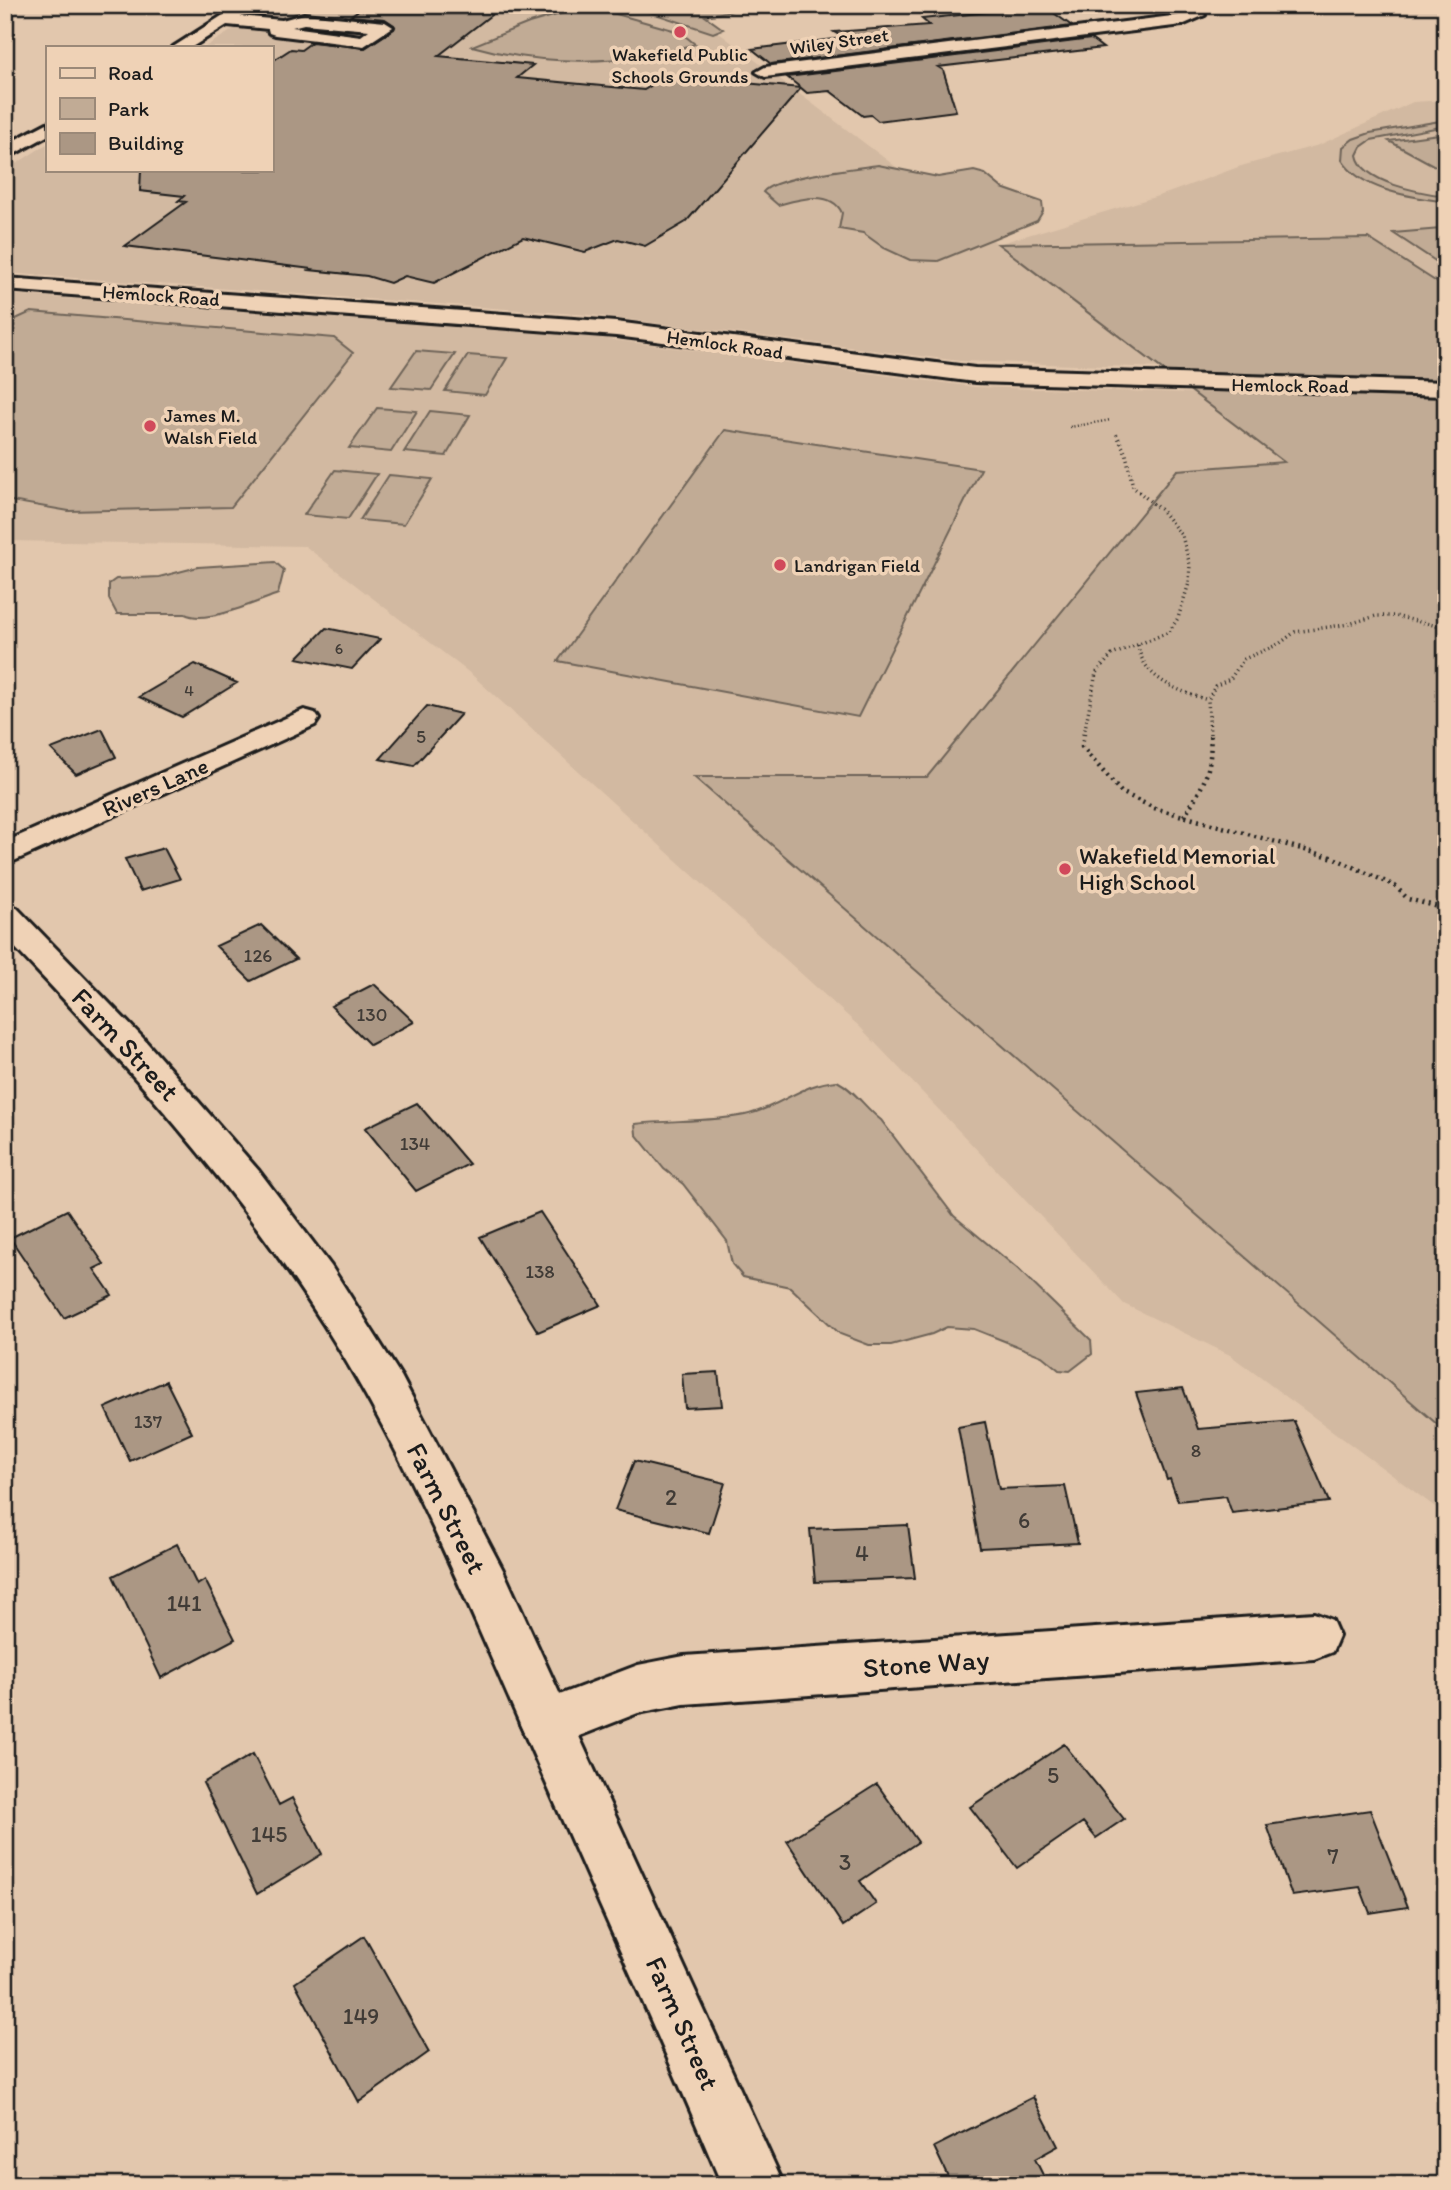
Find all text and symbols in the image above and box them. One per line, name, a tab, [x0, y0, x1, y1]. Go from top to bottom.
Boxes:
street label: Wiley Street	[788, 23, 890, 60]
marker: Wakefield Public Schools Grounds	[672, 24, 688, 40]
place label: Wakefield Public Schools Grounds	[612, 43, 748, 88]
legend	[46, 46, 273, 172]
text: Road	[108, 60, 154, 85]
text: Park	[108, 96, 150, 121]
text: Building	[108, 130, 184, 155]
street label: Hemlock Road	[102, 280, 220, 311]
street label: Hemlock Road	[665, 325, 785, 364]
street label: Hemlock Road	[1231, 373, 1349, 398]
place label: James M. Walsh Field	[164, 404, 257, 449]
marker: James M. Walsh Field	[142, 418, 158, 434]
place label: Landrigan Field	[794, 554, 921, 577]
marker: Landrigan Field	[772, 557, 788, 573]
house number: 6	[335, 639, 343, 658]
house number: 4	[184, 681, 194, 700]
house number: 5	[416, 725, 426, 748]
street label: Rivers Lane	[98, 751, 212, 823]
place label: Wakefield Memorial High School	[1079, 842, 1276, 896]
marker: Wakefield Memorial High School	[1057, 861, 1073, 877]
house number: 126	[244, 944, 272, 967]
street label: Farm Street	[65, 980, 187, 1108]
house number: 130	[357, 1003, 387, 1026]
house number: 134	[400, 1132, 430, 1155]
house number: 138	[525, 1260, 555, 1283]
house number: 137	[134, 1410, 162, 1433]
street label: Farm Street	[400, 1437, 494, 1579]
house number: 8	[1191, 1439, 1201, 1462]
house number: 2	[665, 1483, 677, 1511]
house number: 6	[1018, 1506, 1030, 1534]
house number: 4	[855, 1539, 869, 1567]
house number: 141	[166, 1589, 202, 1617]
street label: Stone Way	[862, 1642, 990, 1684]
house number: 5	[1047, 1761, 1059, 1789]
house number: 145	[251, 1820, 287, 1848]
house number: 7	[1327, 1842, 1339, 1870]
house number: 3	[839, 1848, 851, 1876]
street label: Farm Street	[638, 1951, 728, 2095]
house number: 149	[343, 2002, 379, 2030]

